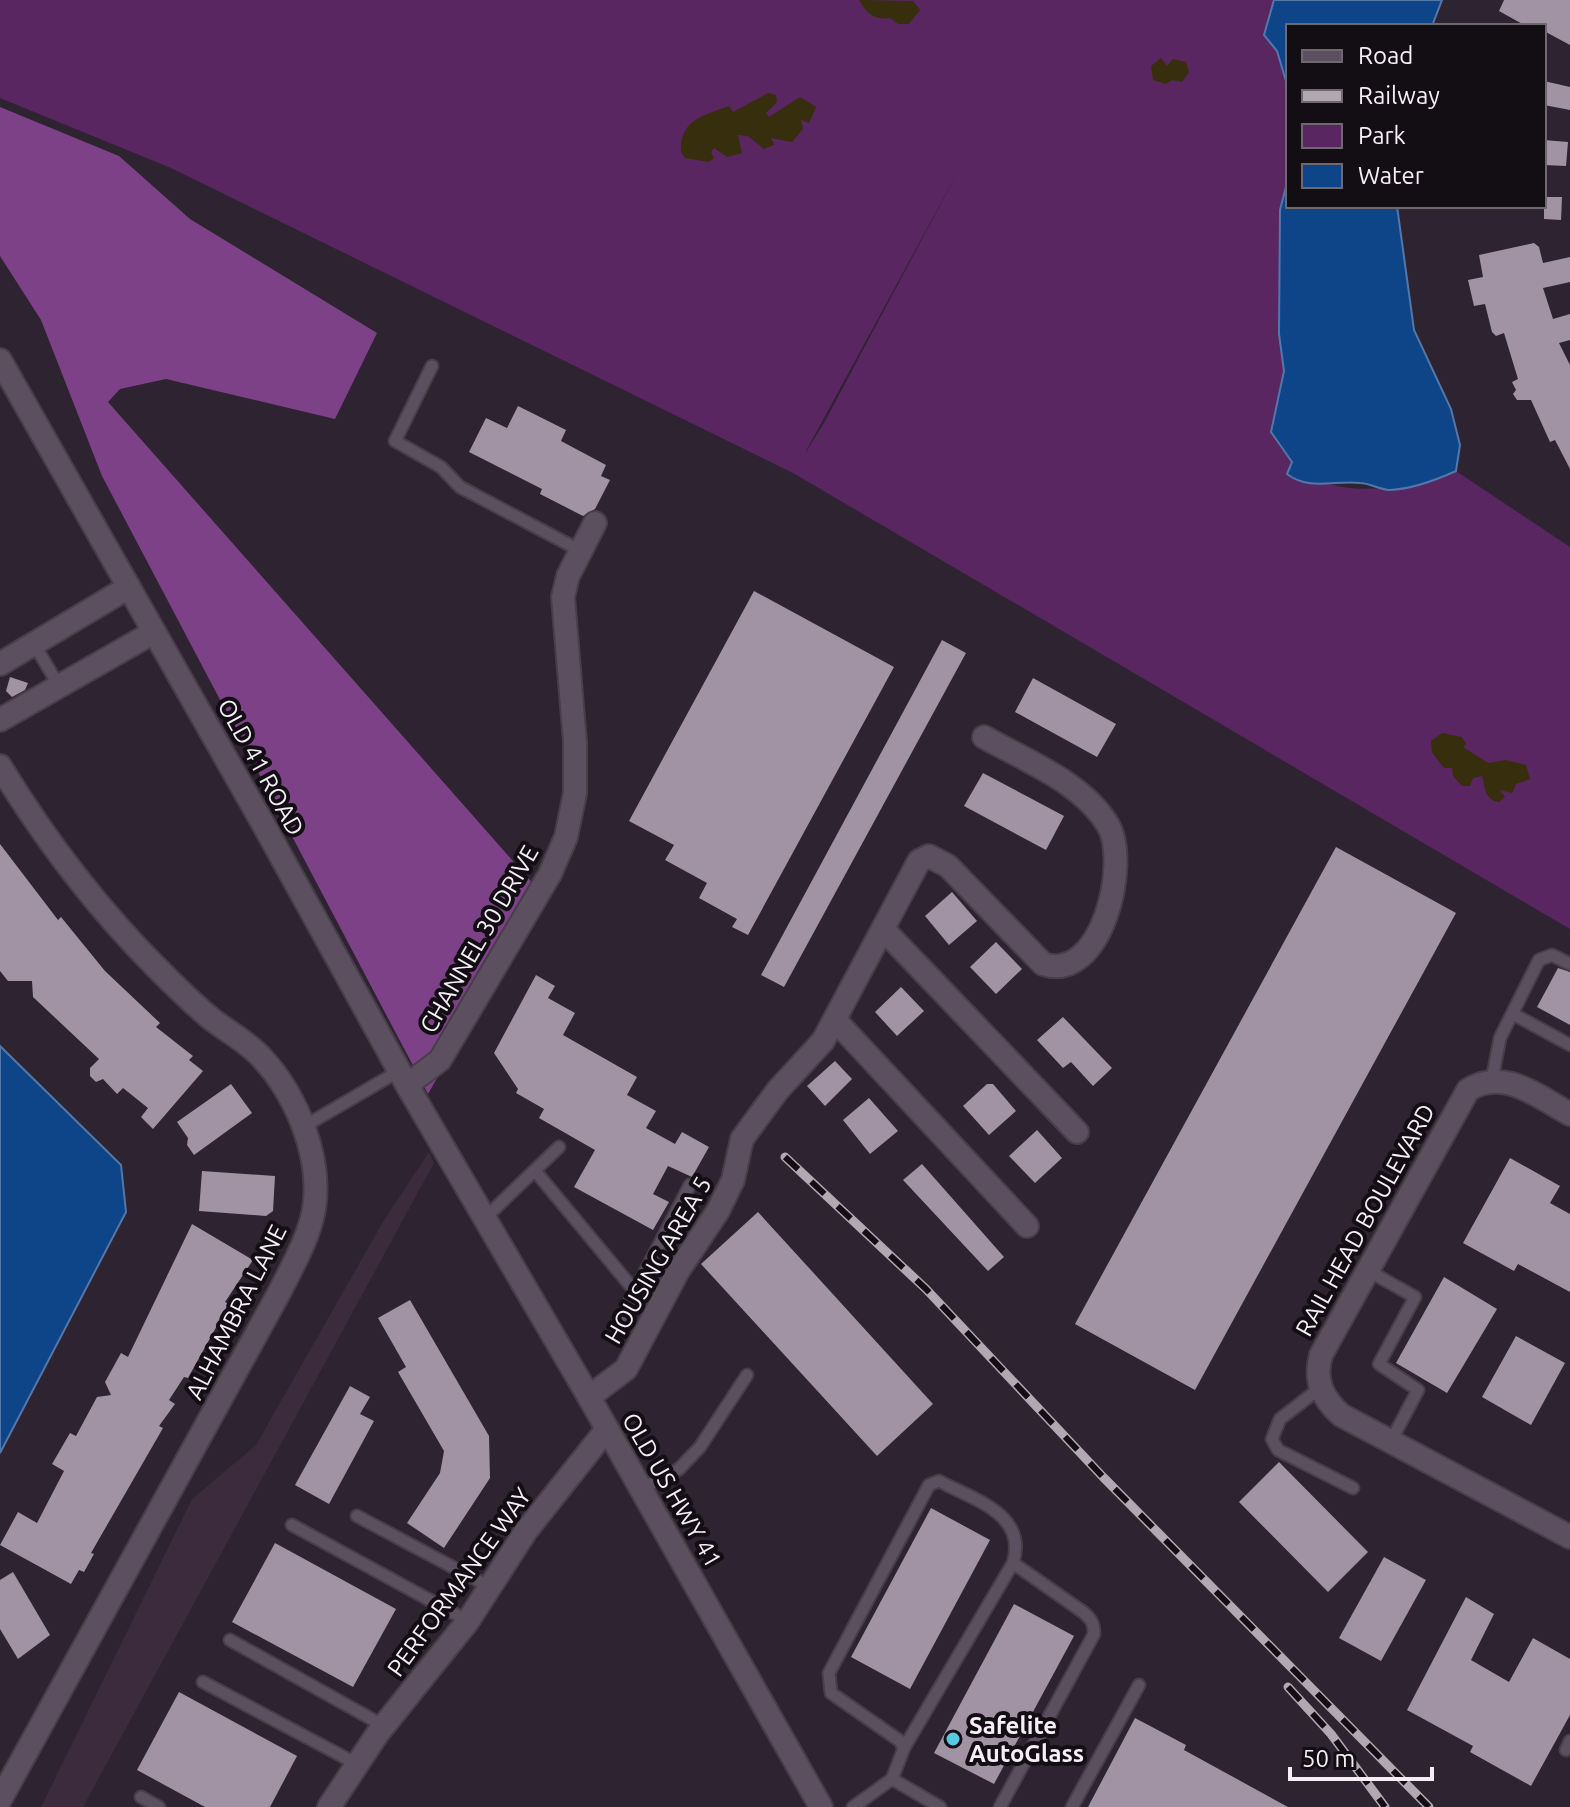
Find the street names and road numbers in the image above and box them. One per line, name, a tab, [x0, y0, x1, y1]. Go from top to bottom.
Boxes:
street label: OLD 41 ROAD	[212, 694, 310, 840]
street label: CHANNEL 30 DRIVE	[414, 841, 544, 1037]
street label: RAIL HEAD BOULEVARD	[1290, 1099, 1440, 1341]
street label: HOUSING AREA 5	[599, 1172, 717, 1348]
street label: ALHAMBRA LANE	[180, 1220, 292, 1404]
street label: OLD US HWY 41	[617, 1408, 727, 1572]
street label: PERFORMANCE WAY	[382, 1483, 536, 1681]

